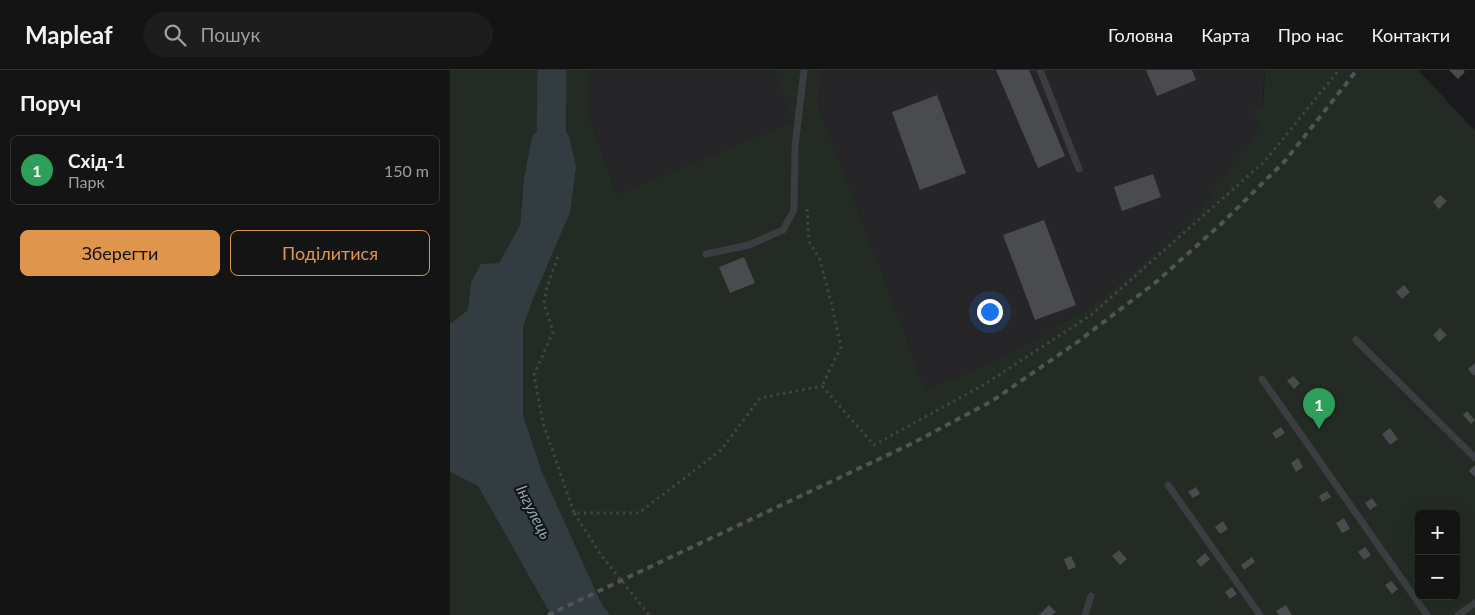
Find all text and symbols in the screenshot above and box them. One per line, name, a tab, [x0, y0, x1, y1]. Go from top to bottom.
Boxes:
search box	[143, 12, 493, 57]
text: Mapleaf	[25, 20, 113, 49]
icon: search	[161, 21, 189, 49]
text: Пошук	[201, 23, 260, 46]
text: Головна	[1108, 24, 1173, 46]
text: Карта	[1201, 24, 1250, 46]
text: Про нас	[1278, 24, 1344, 46]
text: Контакти	[1372, 24, 1450, 46]
text: Поруч	[20, 90, 81, 115]
text: Схід-1	[68, 149, 125, 172]
text: 1	[32, 161, 42, 180]
text: 150 m	[384, 161, 429, 180]
text: Парк	[68, 172, 105, 191]
button: Зберегти	[20, 230, 220, 276]
button: Поділитися	[230, 230, 430, 276]
your location	[977, 299, 1003, 325]
pin: 1	[1303, 388, 1335, 429]
water label: Інгулець	[513, 482, 556, 542]
map controls	[1415, 510, 1460, 600]
button: +	[1415, 510, 1460, 555]
button: −	[1415, 555, 1460, 600]

